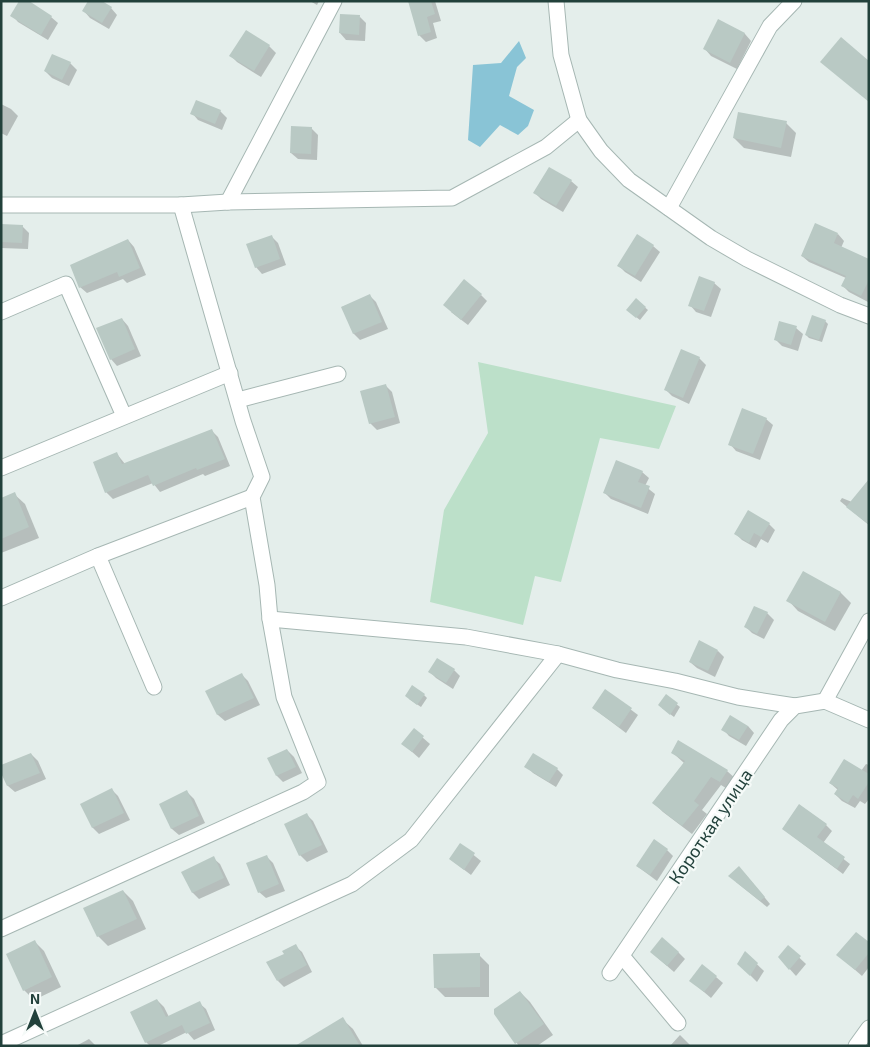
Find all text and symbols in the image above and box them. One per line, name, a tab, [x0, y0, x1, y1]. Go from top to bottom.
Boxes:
street label: Короткая улица	[663, 764, 757, 888]
north arrow	[10, 987, 60, 1037]
text: N	[30, 990, 40, 1007]

